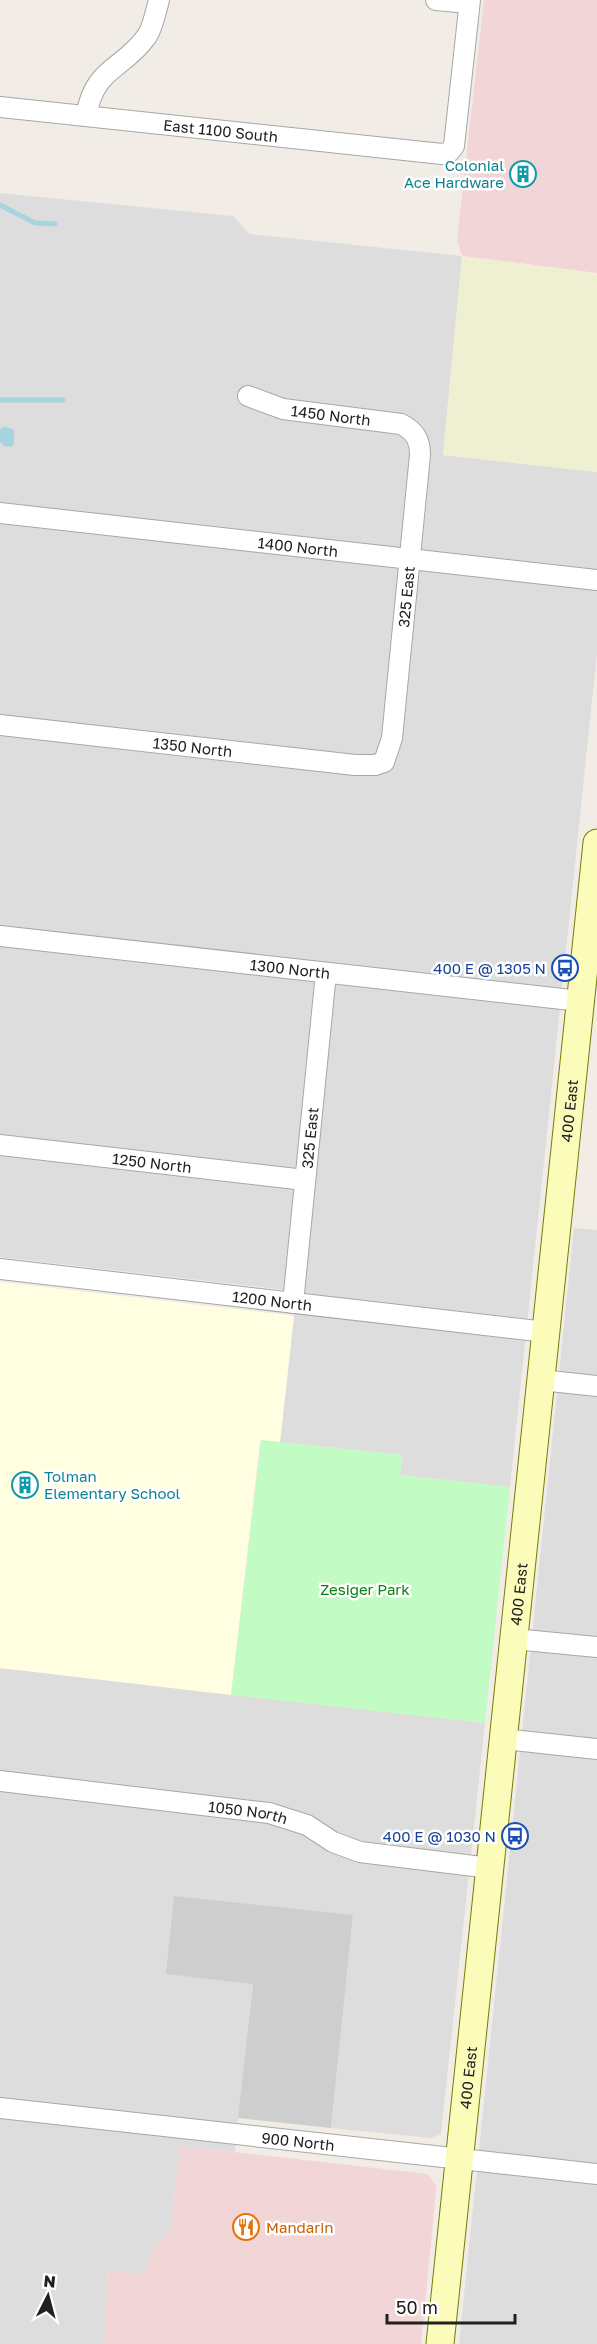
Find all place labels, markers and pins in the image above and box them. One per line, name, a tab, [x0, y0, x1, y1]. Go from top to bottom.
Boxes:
place label: Colonial Ace Hardware	[404, 156, 504, 191]
building icon: Colonial Ace Hardware	[508, 159, 538, 189]
bus stop icon: 400 E @ 1305 N	[550, 953, 580, 983]
place label: 400 E @ 1305 N	[433, 959, 546, 977]
place label: Tolman Elementary School	[44, 1467, 180, 1502]
building icon: Tolman Elementary School	[10, 1470, 40, 1500]
bus stop icon: 400 E @ 1030 N	[500, 1821, 530, 1851]
place label: 400 E @ 1030 N	[383, 1827, 496, 1845]
restaurant icon: Mandarin	[231, 2212, 261, 2242]
place label: Mandarin	[266, 2218, 333, 2236]

